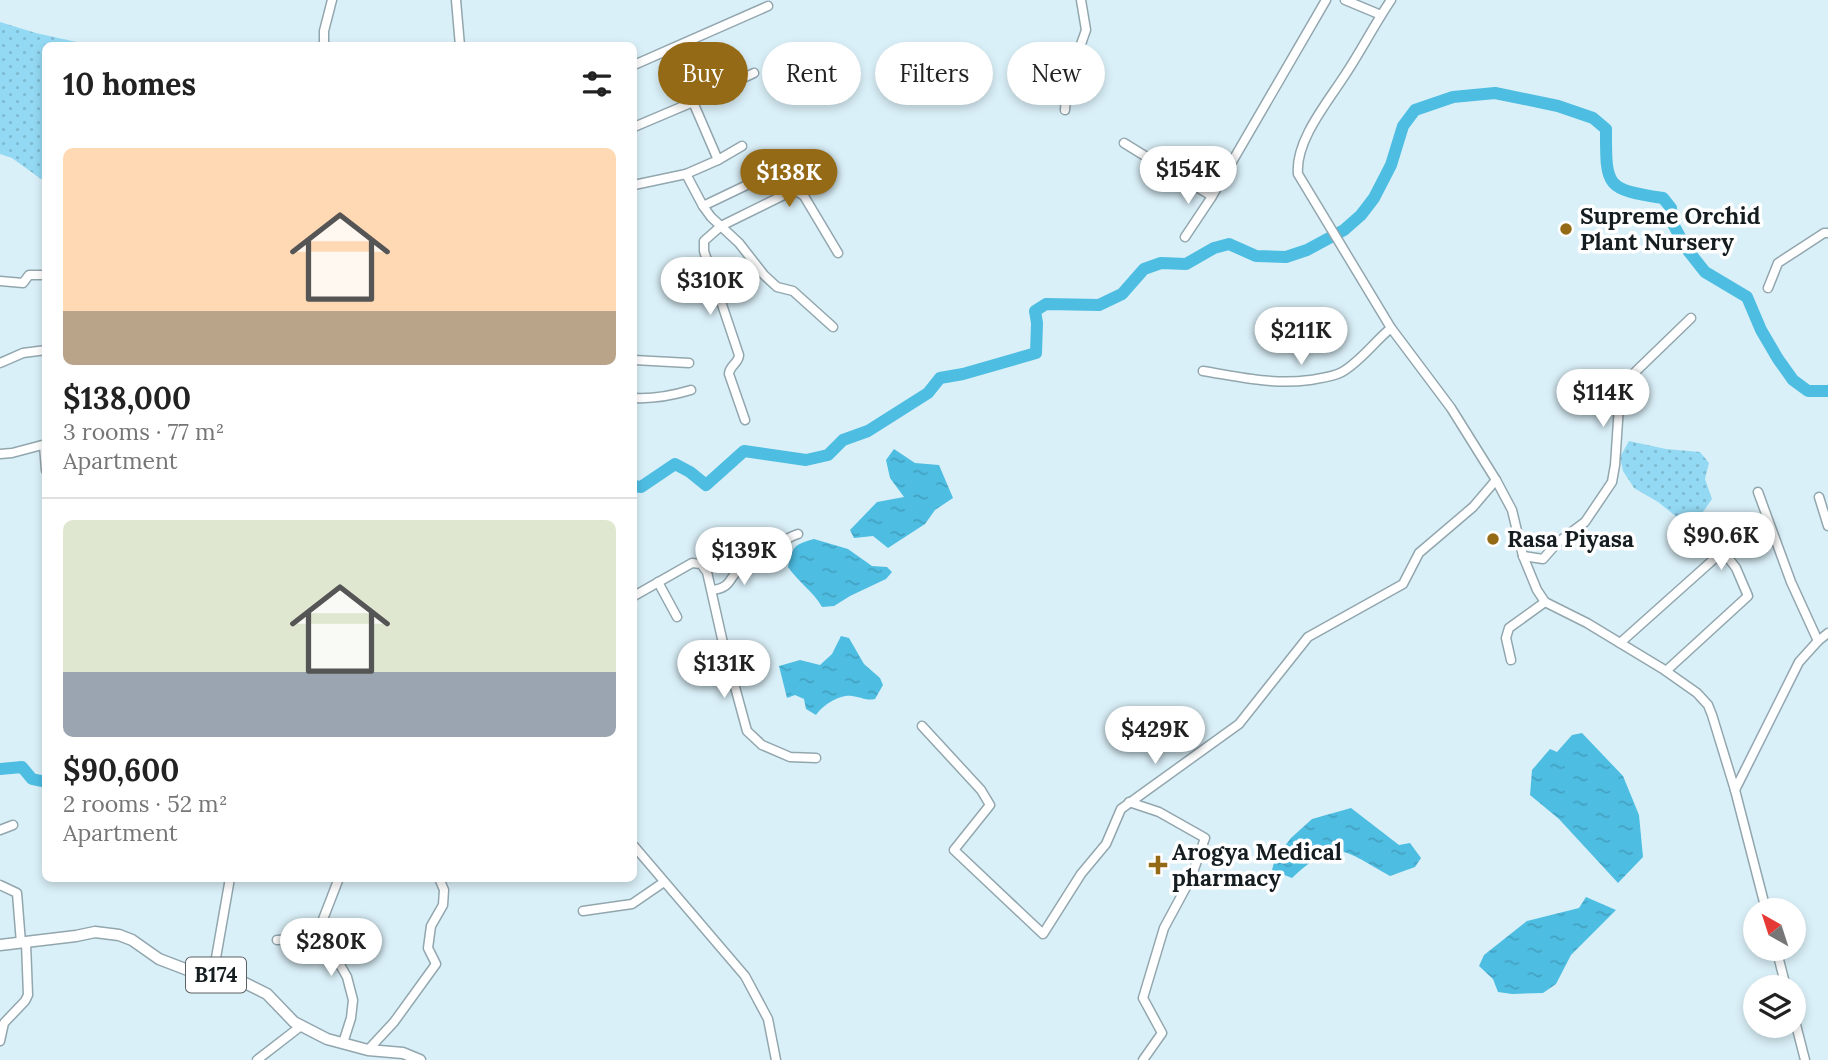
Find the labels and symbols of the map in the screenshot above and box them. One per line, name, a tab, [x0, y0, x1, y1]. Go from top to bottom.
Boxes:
pin: $154K	[1139, 146, 1237, 206]
pin: $138K	[740, 150, 838, 209]
place label: Supreme Orchid Plant Nursery	[1580, 201, 1761, 256]
marker: Supreme Orchid Plant Nursery	[1558, 221, 1574, 237]
pin: $310K	[661, 258, 759, 317]
pin: $211K	[1252, 308, 1350, 367]
pin: $114K	[1554, 370, 1652, 429]
pin: $90.6K	[1664, 512, 1778, 572]
place label: Rasa Piyasa	[1507, 524, 1634, 553]
pin: $139K	[695, 528, 793, 587]
marker: Rasa Piyasa	[1485, 531, 1501, 547]
pin: $131K	[675, 640, 773, 700]
pin: $429K	[1106, 706, 1204, 766]
place label: Arogya Medical pharmacy	[1172, 837, 1342, 892]
marker: Arogya Medical pharmacy	[1150, 857, 1166, 873]
north arrow	[1743, 898, 1806, 961]
pin: $280K	[282, 918, 380, 978]
road number: B174	[186, 958, 246, 992]

